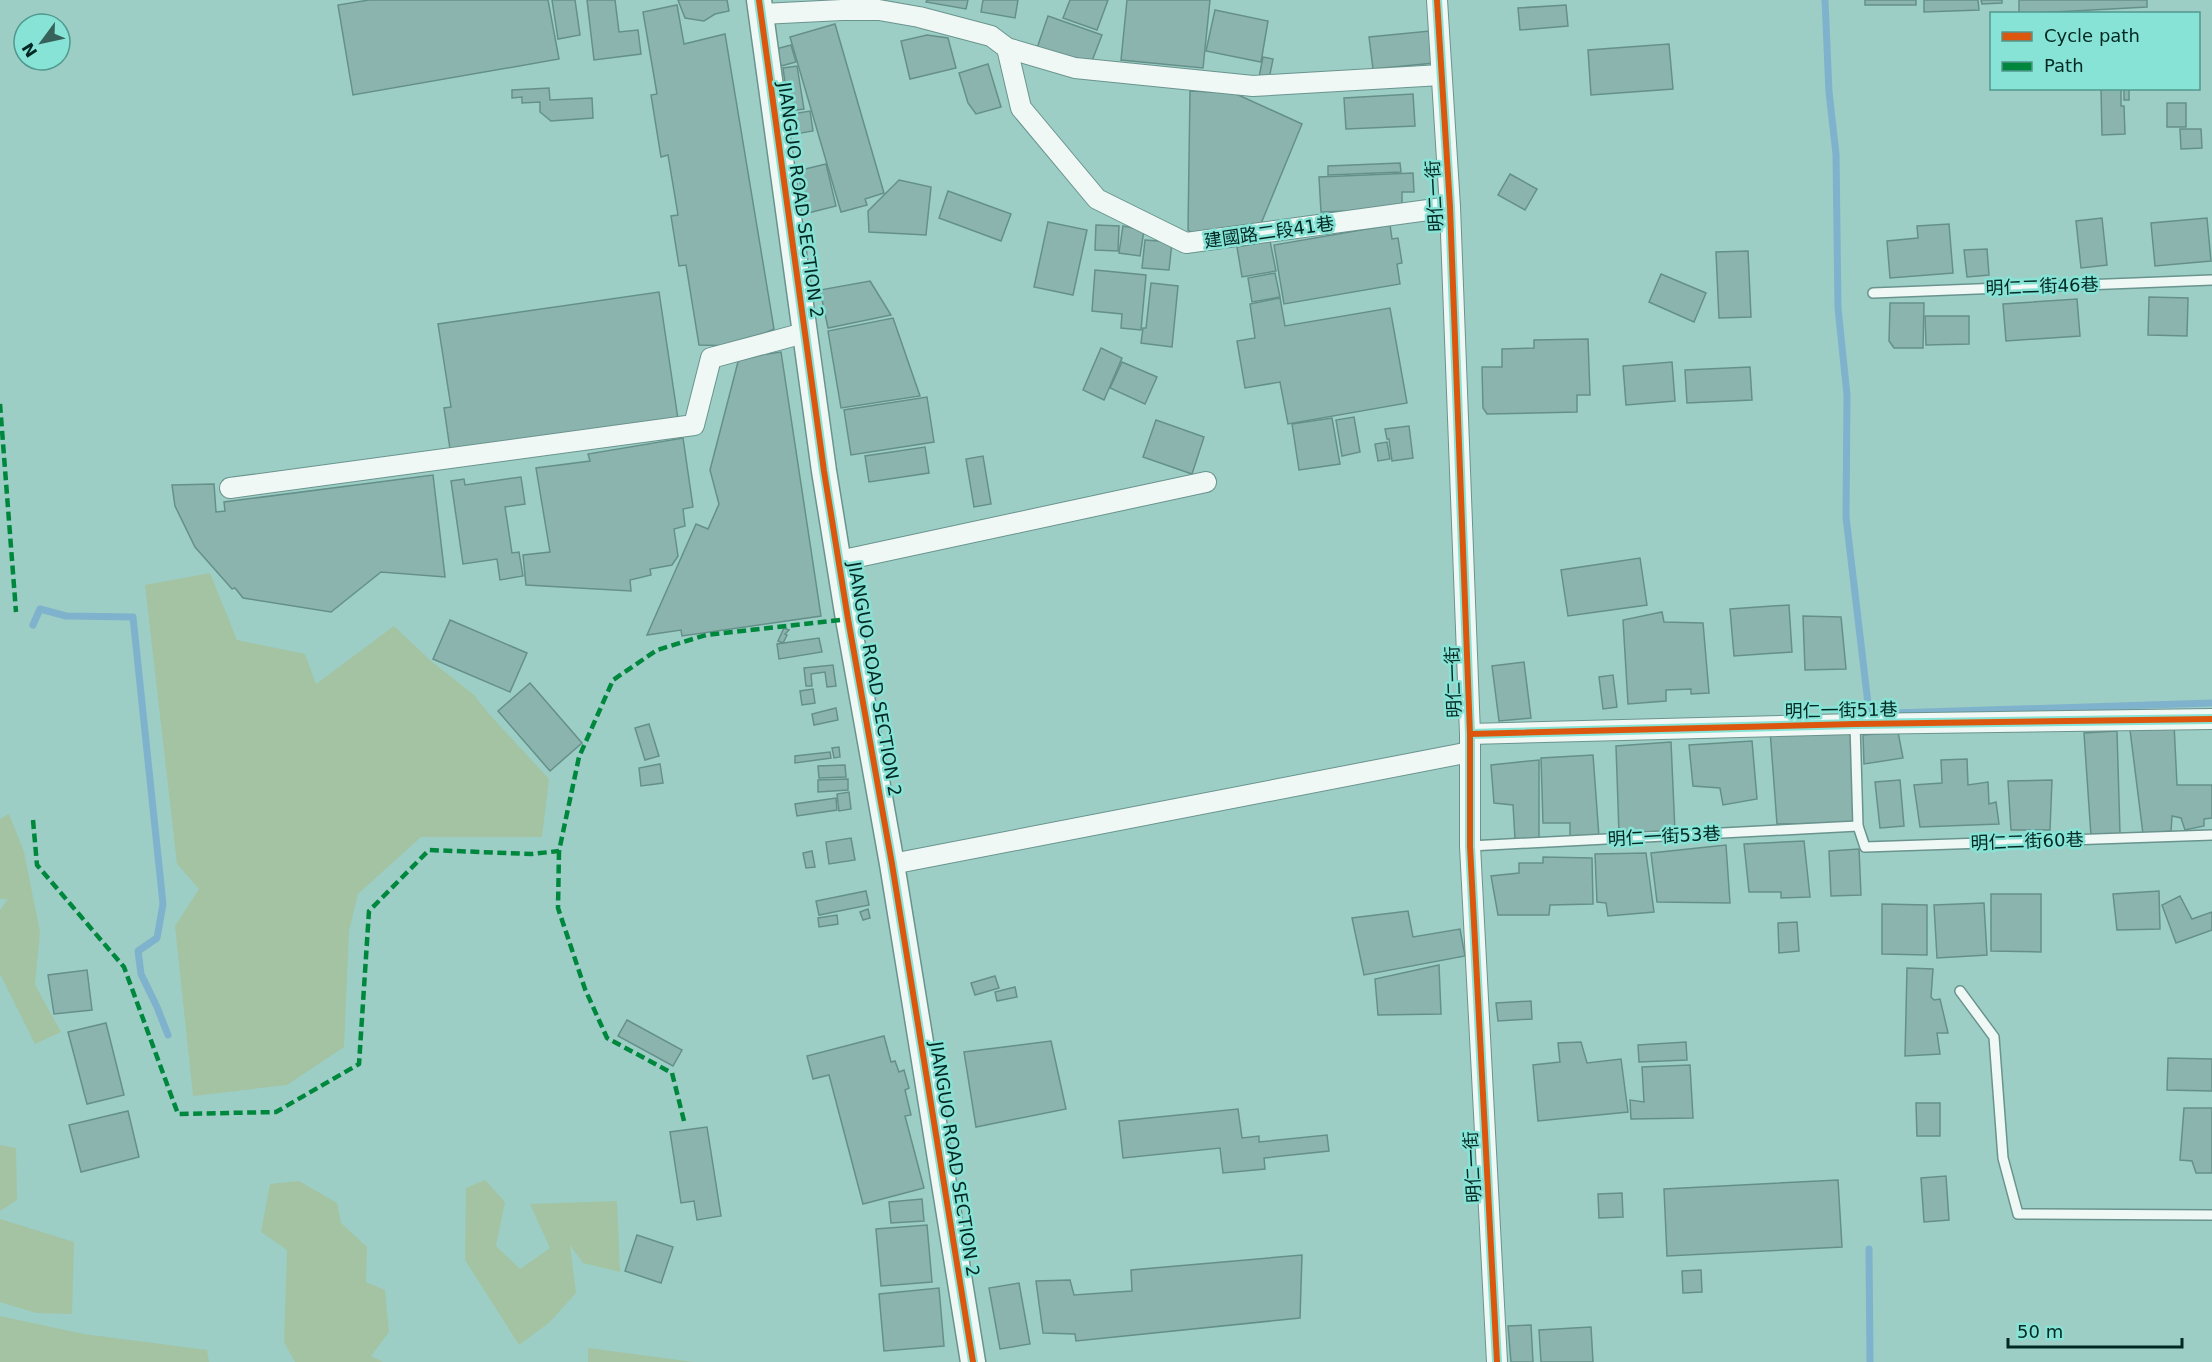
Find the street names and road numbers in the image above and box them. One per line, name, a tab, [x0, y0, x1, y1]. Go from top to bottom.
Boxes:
street label: JIANGUO ROAD SECTION 2	[774, 80, 828, 319]
street label: 明仁一街	[1422, 159, 1446, 233]
street label: 建國路二段41巷	[1203, 212, 1335, 252]
street label: 明仁二街46巷	[1985, 274, 2099, 298]
street label: JIANGUO ROAD SECTION 2	[844, 559, 906, 798]
street label: 明仁一街	[1441, 646, 1465, 718]
street label: 明仁一街51巷	[1784, 699, 1898, 721]
street label: 明仁一街53巷	[1607, 823, 1721, 849]
street label: 明仁二街60巷	[1970, 829, 2084, 853]
street label: JIANGUO ROAD SECTION 2	[926, 1039, 984, 1278]
street label: 明仁一街	[1460, 1130, 1484, 1204]

